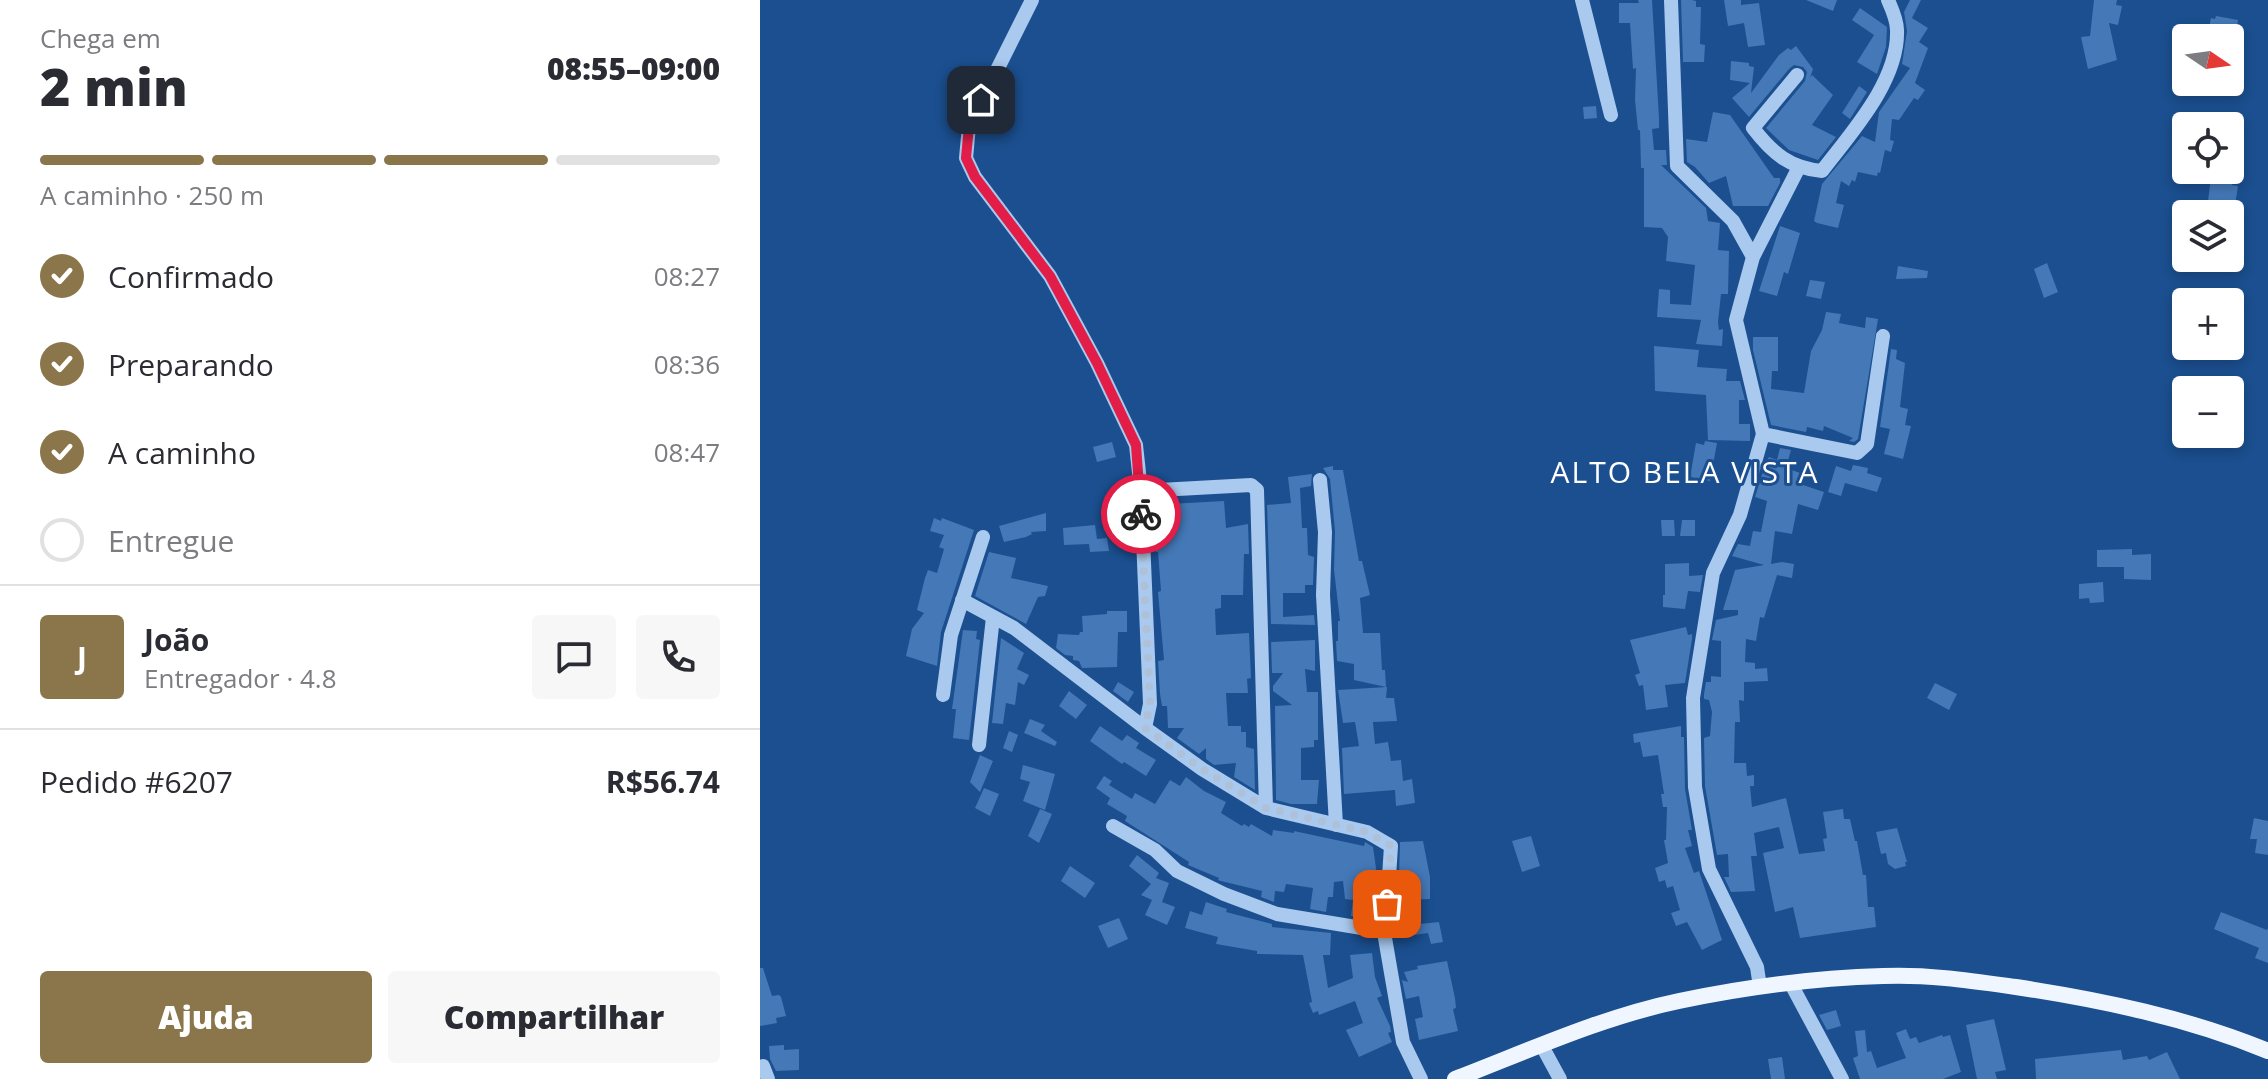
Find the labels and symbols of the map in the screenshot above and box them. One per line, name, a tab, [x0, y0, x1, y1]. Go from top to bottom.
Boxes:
north arrow	[2172, 24, 2244, 96]
pin	[947, 66, 1015, 134]
district label: ALTO BELA VISTA	[1551, 451, 1819, 492]
courier	[1101, 474, 1181, 554]
pin	[1353, 870, 1421, 938]

